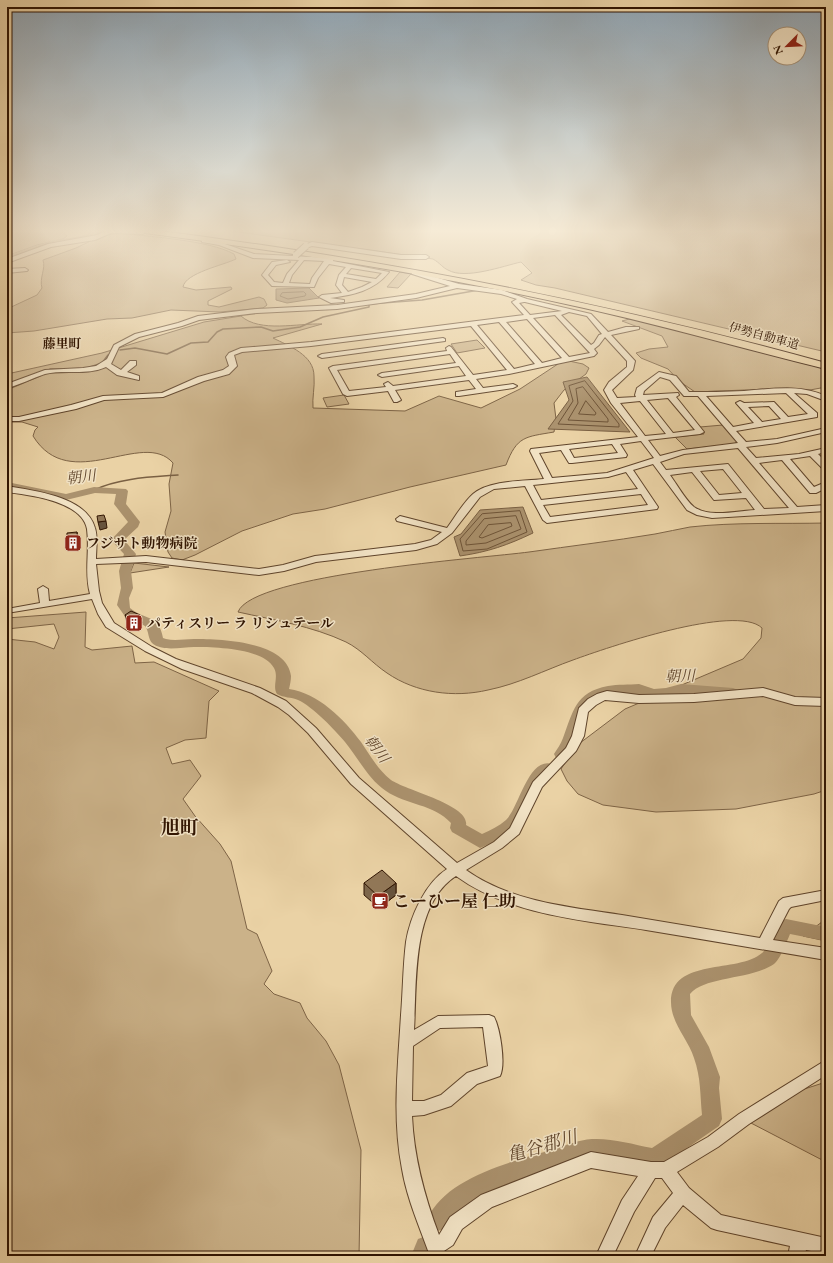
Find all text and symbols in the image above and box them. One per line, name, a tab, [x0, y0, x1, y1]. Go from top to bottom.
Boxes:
north arrow	[767, 26, 807, 66]
text: N	[770, 43, 786, 57]
street label: 伊勢自動車道	[727, 319, 801, 353]
district label: 藤里町	[42, 335, 82, 352]
water label: 朝川	[65, 465, 99, 488]
building icon: フジサト動物病院	[63, 533, 83, 553]
place label: フジサト動物病院	[86, 534, 197, 552]
building icon: パティスリー ラ リシュテール	[124, 613, 144, 633]
place label: パティスリー ラ リシュテール	[147, 614, 334, 632]
water label: 朝川	[665, 665, 697, 686]
water label: 朝川	[361, 731, 395, 768]
district label: 旭町	[161, 815, 199, 840]
place label: こーひー屋 仁助	[393, 890, 516, 912]
cafe icon: こーひー屋 仁助	[370, 891, 390, 911]
water label: 亀谷郡川	[504, 1124, 582, 1166]

